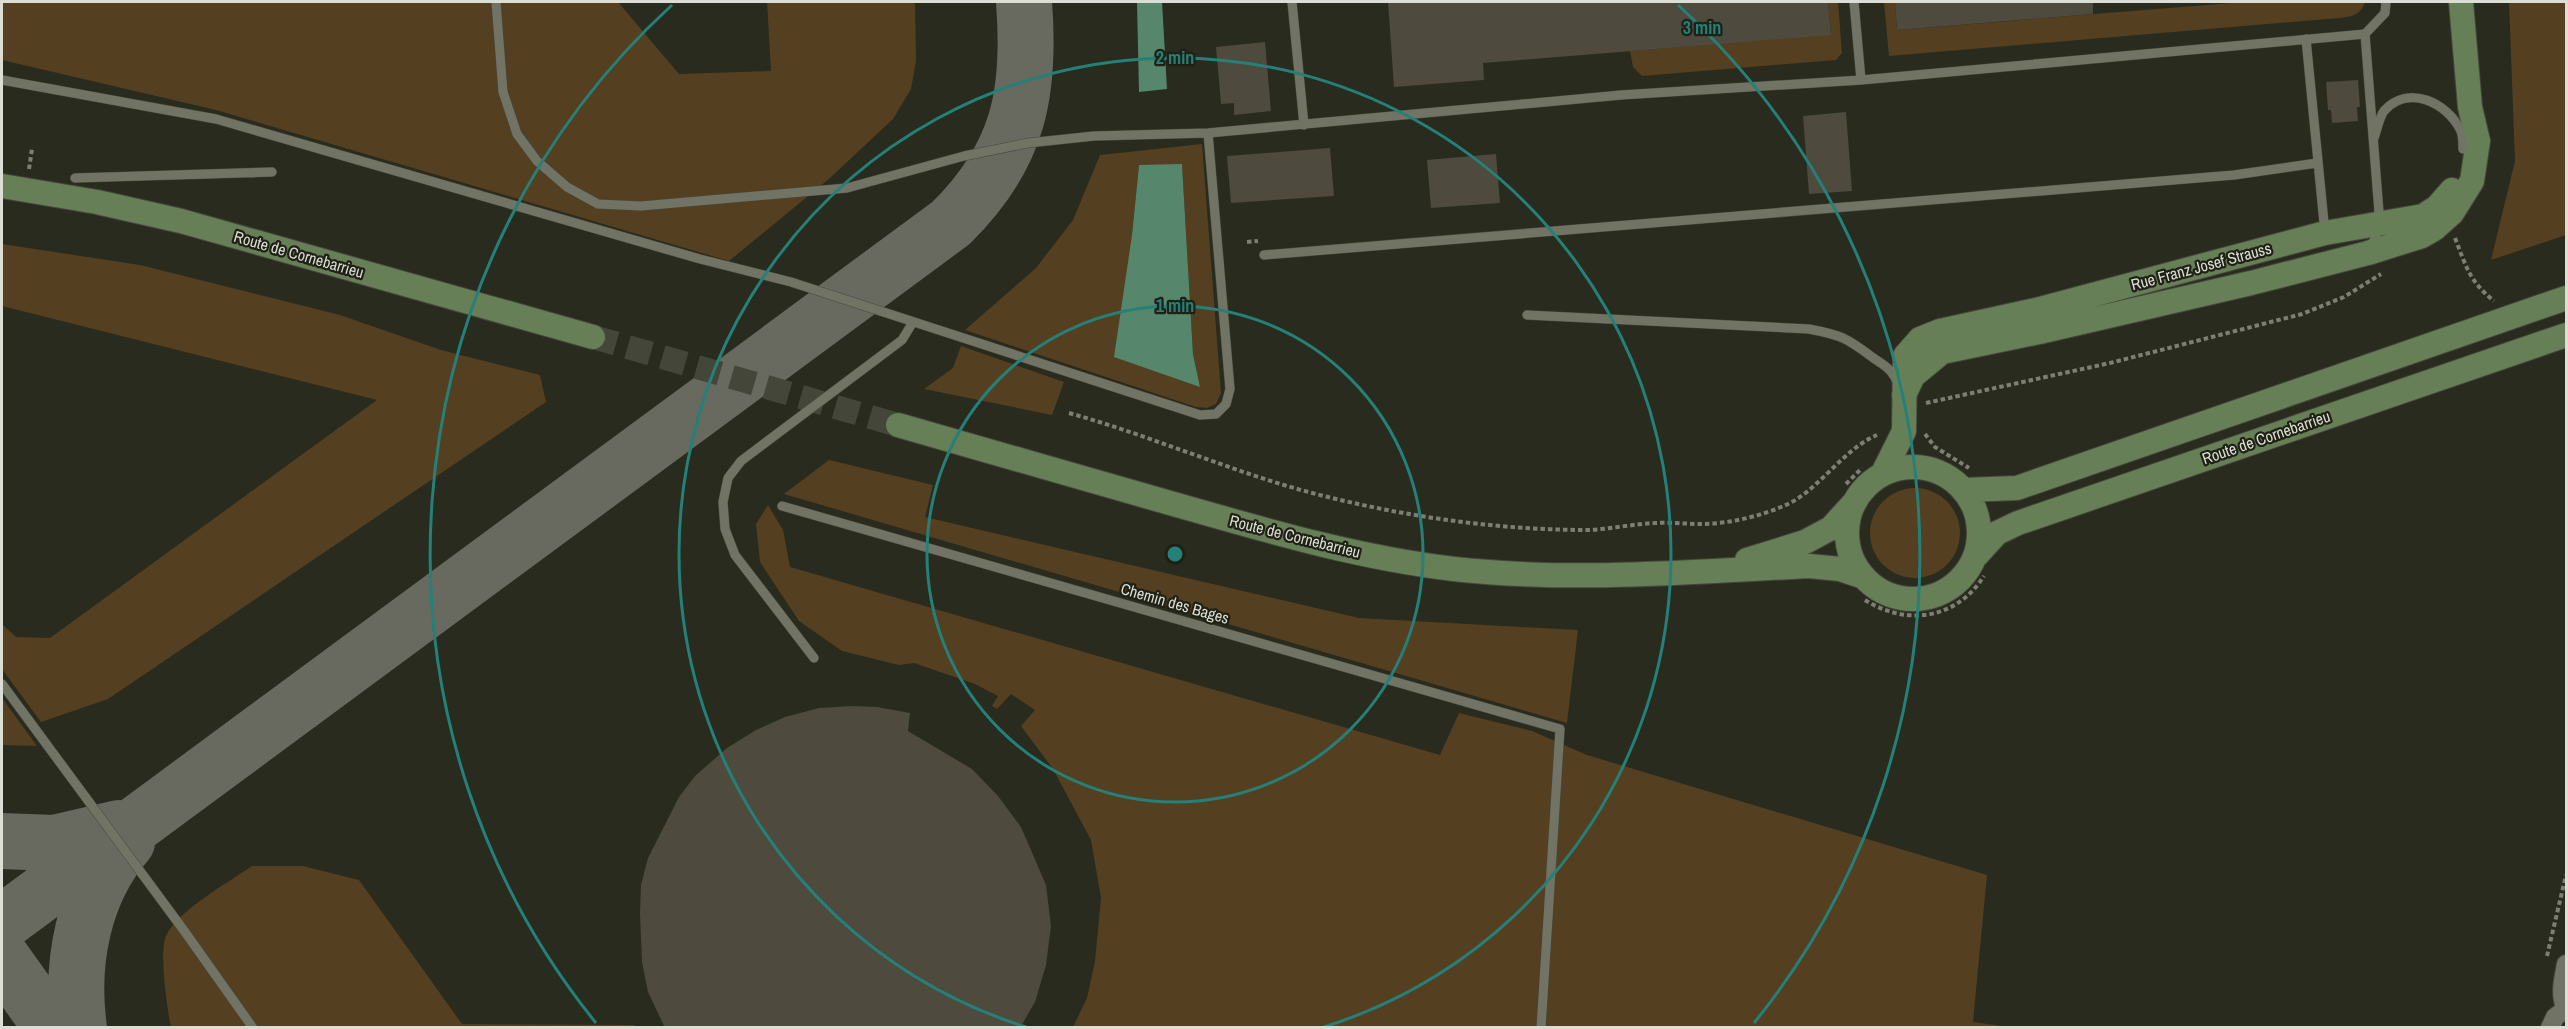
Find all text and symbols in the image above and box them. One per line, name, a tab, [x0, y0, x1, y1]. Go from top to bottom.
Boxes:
text: 3 min	[1683, 15, 1721, 40]
text: 2 min	[1156, 45, 1194, 70]
street label: Route de Cornebarrieu	[231, 225, 367, 283]
street label: Rue Franz Josef Strauss	[2128, 237, 2274, 295]
text: 1 min	[1156, 293, 1194, 318]
street label: Route de Cornebarrieu	[2199, 405, 2333, 469]
street label: Route de Cornebarrieu	[1227, 509, 1363, 563]
centre of rings	[1165, 544, 1185, 564]
street label: Chemin des Bages	[1118, 577, 1232, 629]

